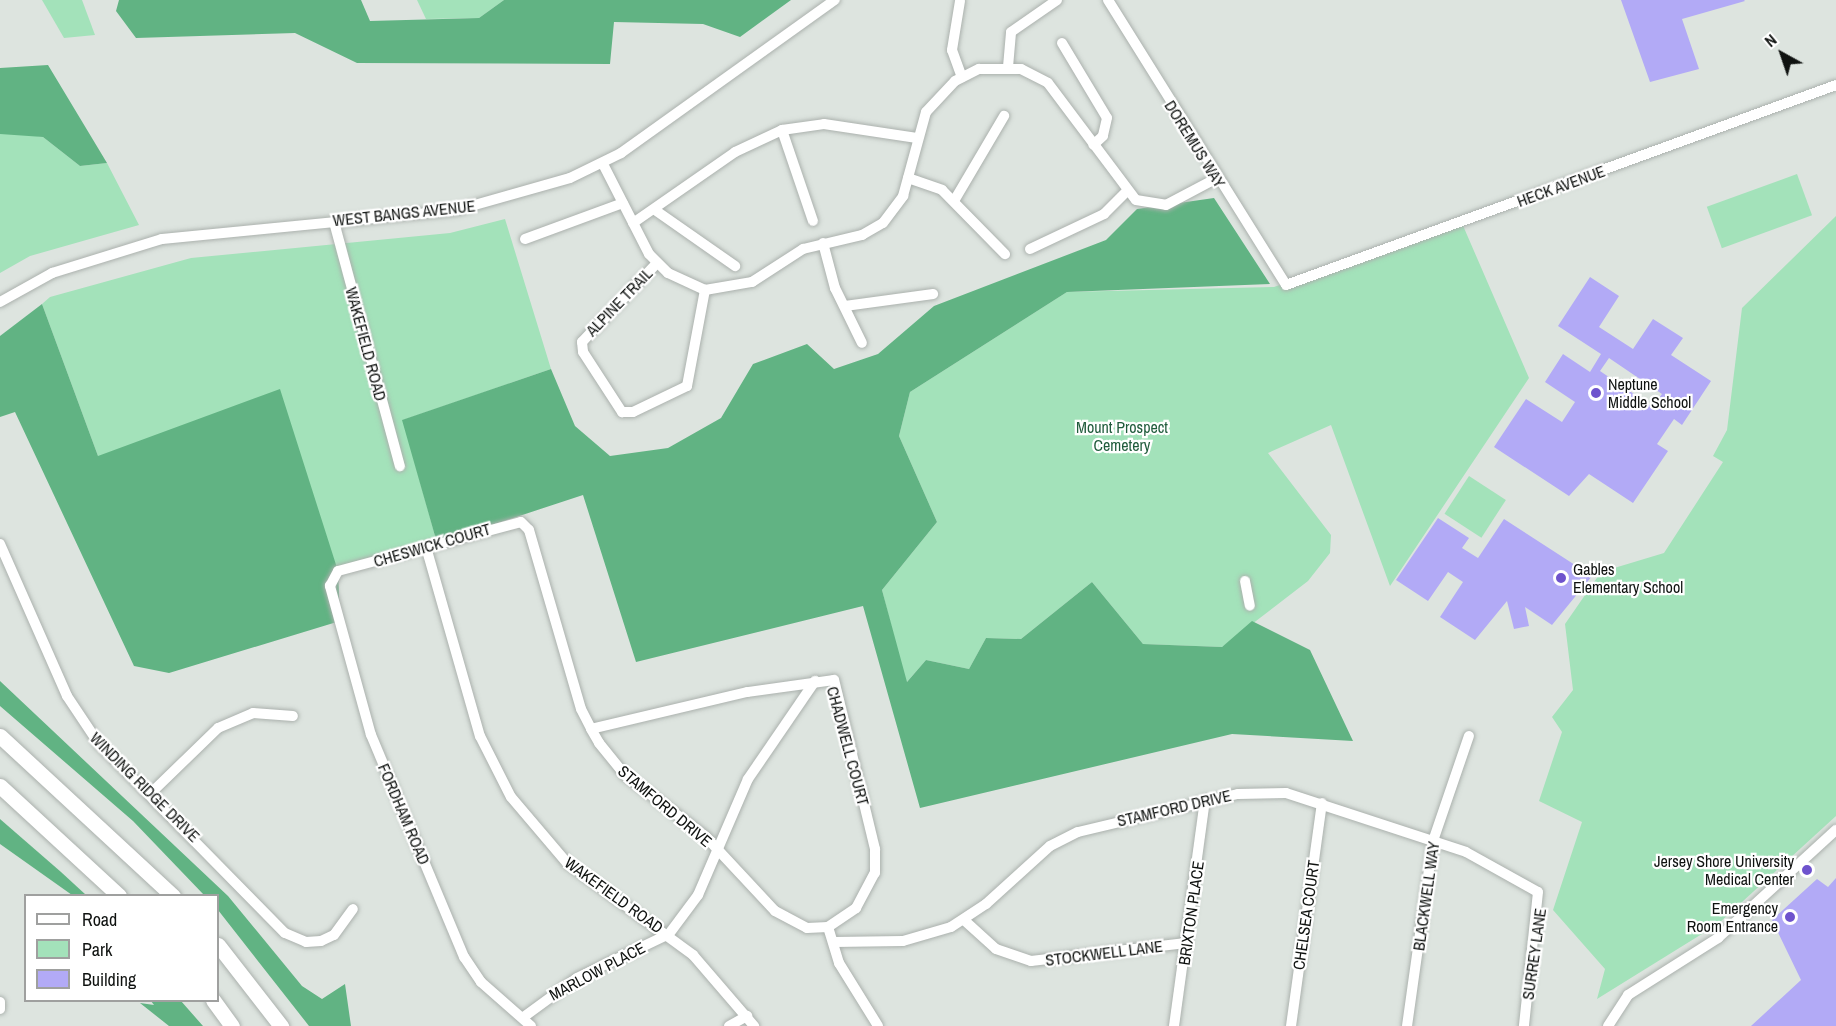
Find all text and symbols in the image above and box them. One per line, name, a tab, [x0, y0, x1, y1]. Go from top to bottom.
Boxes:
north arrow	[1752, 24, 1812, 84]
text: N	[1760, 29, 1781, 52]
street label: DOREMUS WAY	[1161, 97, 1229, 191]
street label: HECK AVENUE	[1514, 161, 1608, 211]
street label: WEST BANGS AVENUE	[331, 196, 477, 230]
street label: ALPINE TRAIL	[582, 264, 656, 340]
street label: WAKEFIELD ROAD	[342, 285, 390, 403]
place label: Neptune Middle School	[1608, 374, 1691, 412]
marker: Neptune Middle School	[1589, 386, 1603, 400]
park label: Mount Prospect Cemetery	[1076, 417, 1168, 455]
street label: CHESWICK COURT	[371, 519, 493, 571]
place label: Gables Elementary School	[1573, 559, 1683, 597]
marker: Gables Elementary School	[1554, 571, 1568, 585]
street label: CHADWELL COURT	[823, 684, 873, 808]
street label: WINDING RIDGE DRIVE	[86, 728, 204, 846]
street label: FORDHAM ROAD	[374, 761, 434, 867]
street label: STAMFORD DRIVE	[614, 761, 716, 851]
street label: STAMFORD DRIVE	[1115, 786, 1233, 830]
street label: BLACKWELL WAY	[1409, 840, 1443, 952]
place label: Jersey Shore University Medical Center	[1654, 851, 1794, 889]
street label: WAKEFIELD ROAD	[561, 853, 667, 937]
street label: CHELSEA COURT	[1289, 859, 1323, 971]
street label: BRIXTON PLACE	[1174, 860, 1208, 966]
marker: Jersey Shore University Medical Center	[1798, 861, 1816, 879]
legend	[24, 894, 219, 1002]
place label: Emergency Room Entrance	[1687, 898, 1778, 936]
text: Road	[82, 907, 117, 932]
street label: SURREY LANE	[1518, 907, 1550, 1001]
marker: Emergency Room Entrance	[1783, 910, 1797, 924]
street label: STOCKWELL LANE	[1044, 936, 1164, 970]
text: Park	[82, 937, 112, 962]
street label: MARLOW PLACE	[546, 938, 648, 1004]
text: Building	[82, 967, 136, 992]

